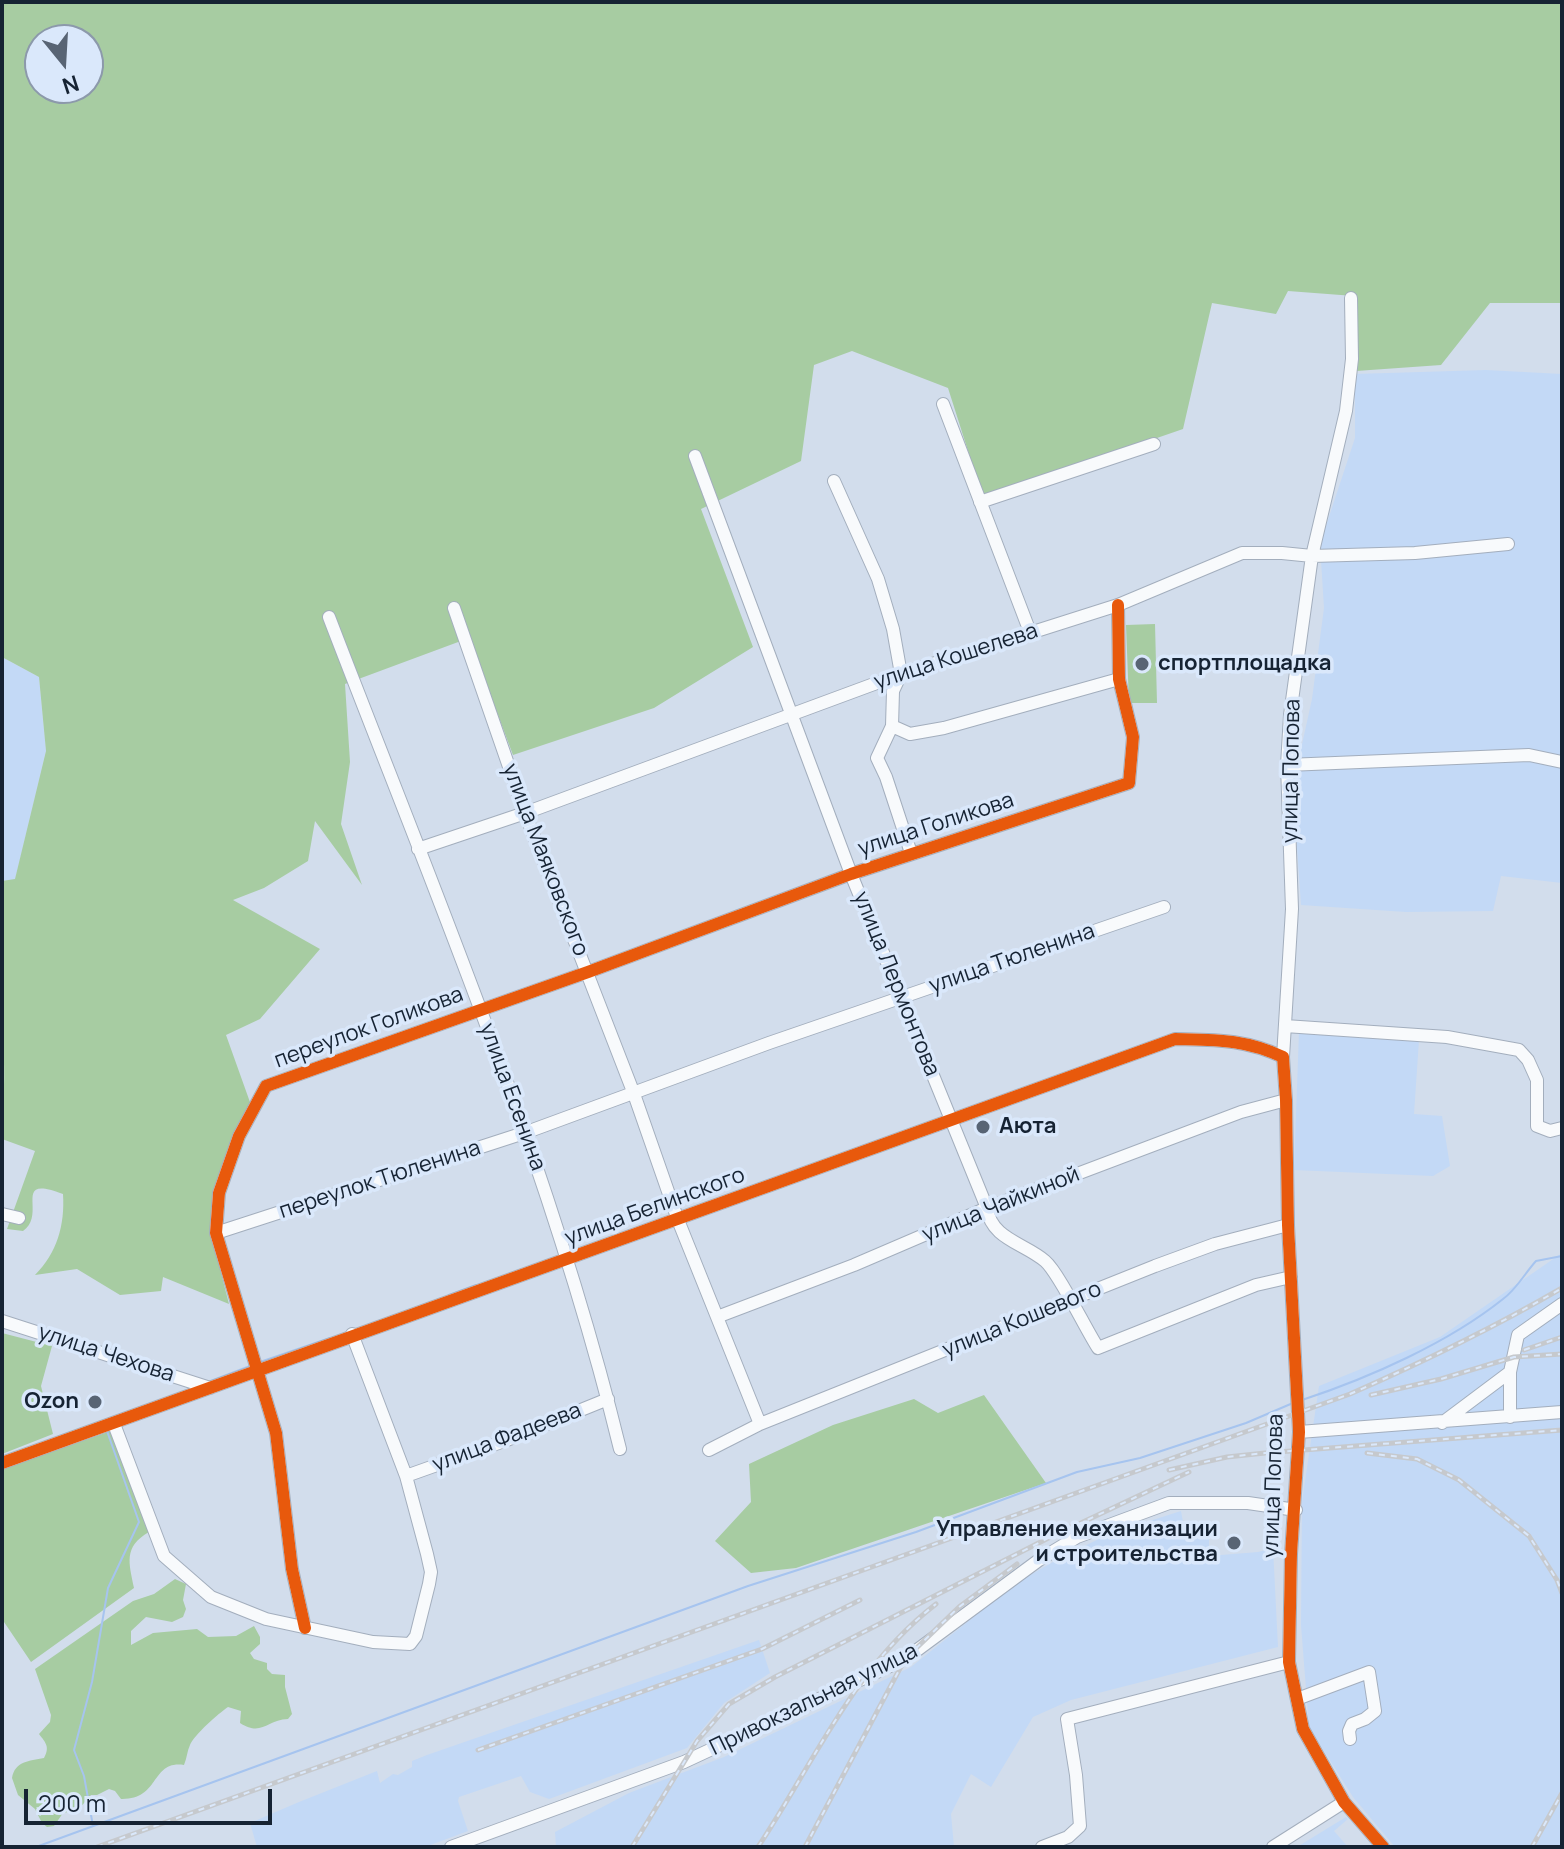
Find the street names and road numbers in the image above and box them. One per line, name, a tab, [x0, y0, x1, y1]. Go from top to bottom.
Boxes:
street label: улица Кошелева	[871, 618, 1041, 696]
street label: улица Попова	[1278, 699, 1306, 843]
street label: улица Маяковского	[496, 760, 594, 960]
street label: улица Голикова	[855, 787, 1017, 863]
street label: улица Лермонтова	[847, 888, 945, 1080]
street label: улица Тюленина	[926, 918, 1098, 1000]
street label: переулок Голикова	[271, 982, 467, 1074]
street label: улица Есенина	[473, 1020, 551, 1174]
street label: переулок Тюленина	[276, 1135, 484, 1225]
street label: улица Чайкиной	[918, 1161, 1084, 1249]
street label: улица Белинского	[561, 1162, 749, 1252]
street label: улица Кошевого	[939, 1276, 1105, 1364]
street label: улица Чехова	[35, 1320, 177, 1388]
street label: улица Фадеева	[429, 1397, 585, 1479]
street label: улица Попова	[1258, 1413, 1290, 1559]
street label: Привокзальная улица	[706, 1638, 922, 1762]

